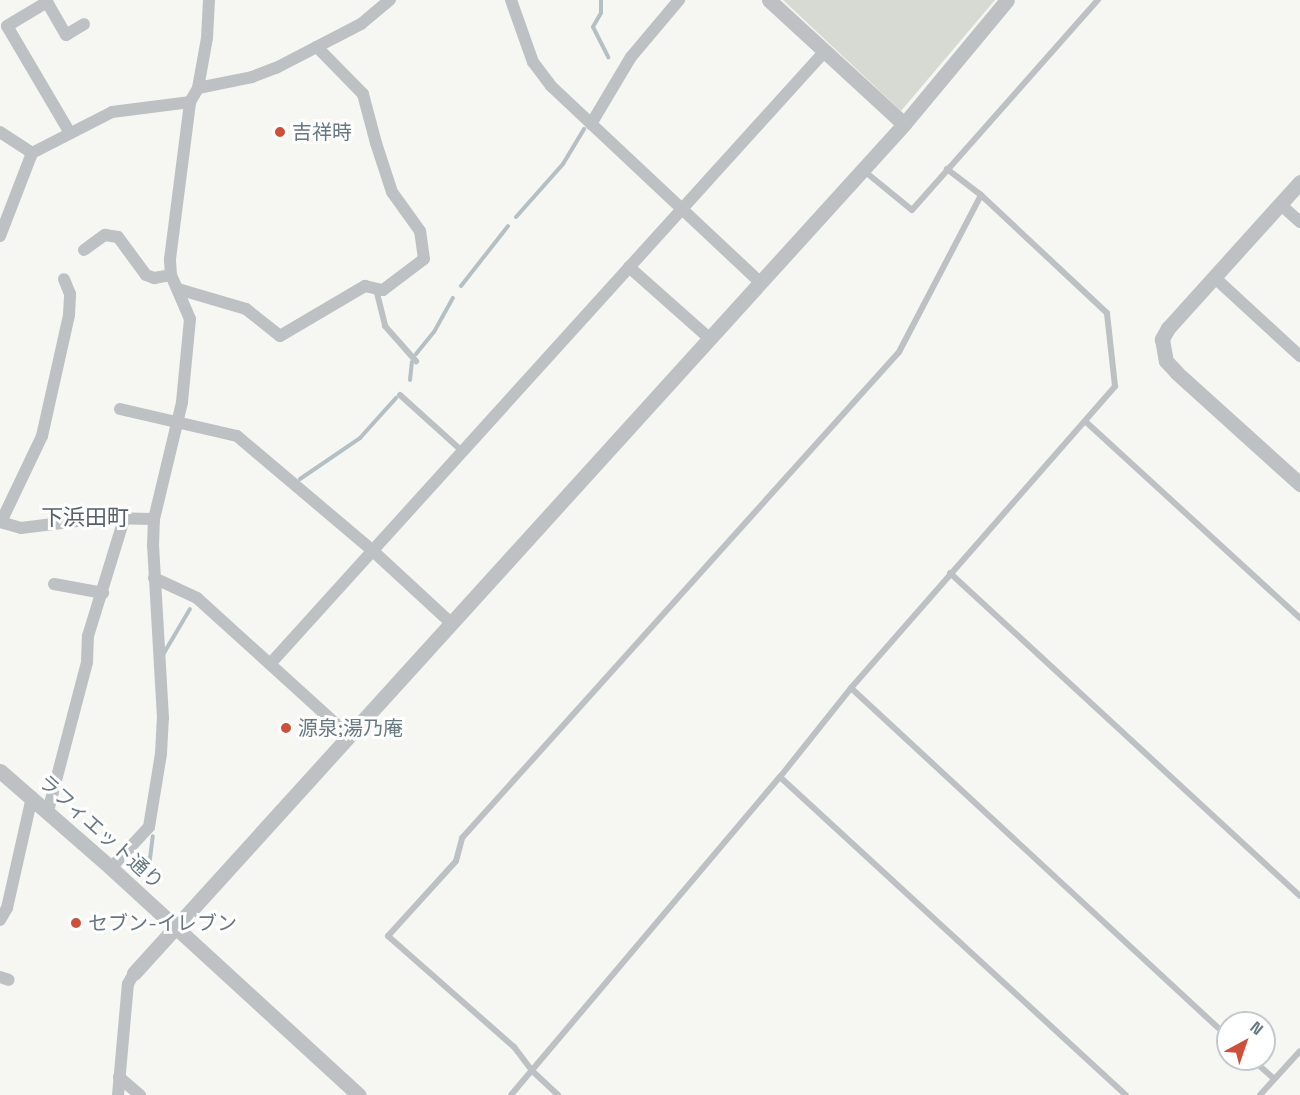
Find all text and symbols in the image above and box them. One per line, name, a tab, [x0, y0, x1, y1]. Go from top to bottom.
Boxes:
place label: 吉祥時	[292, 120, 352, 144]
marker: 吉祥時	[273, 125, 287, 139]
district label: 下浜田町	[41, 505, 129, 531]
place label: 源泉;湯乃庵	[298, 716, 403, 740]
marker: 源泉;湯乃庵	[279, 721, 293, 735]
street label: ラフィエット通り	[34, 770, 168, 894]
place label: セブン-イレブン	[88, 911, 237, 935]
marker: セブン-イレブン	[69, 916, 83, 930]
north arrow	[1216, 1011, 1276, 1071]
text: N	[1246, 1017, 1267, 1040]

